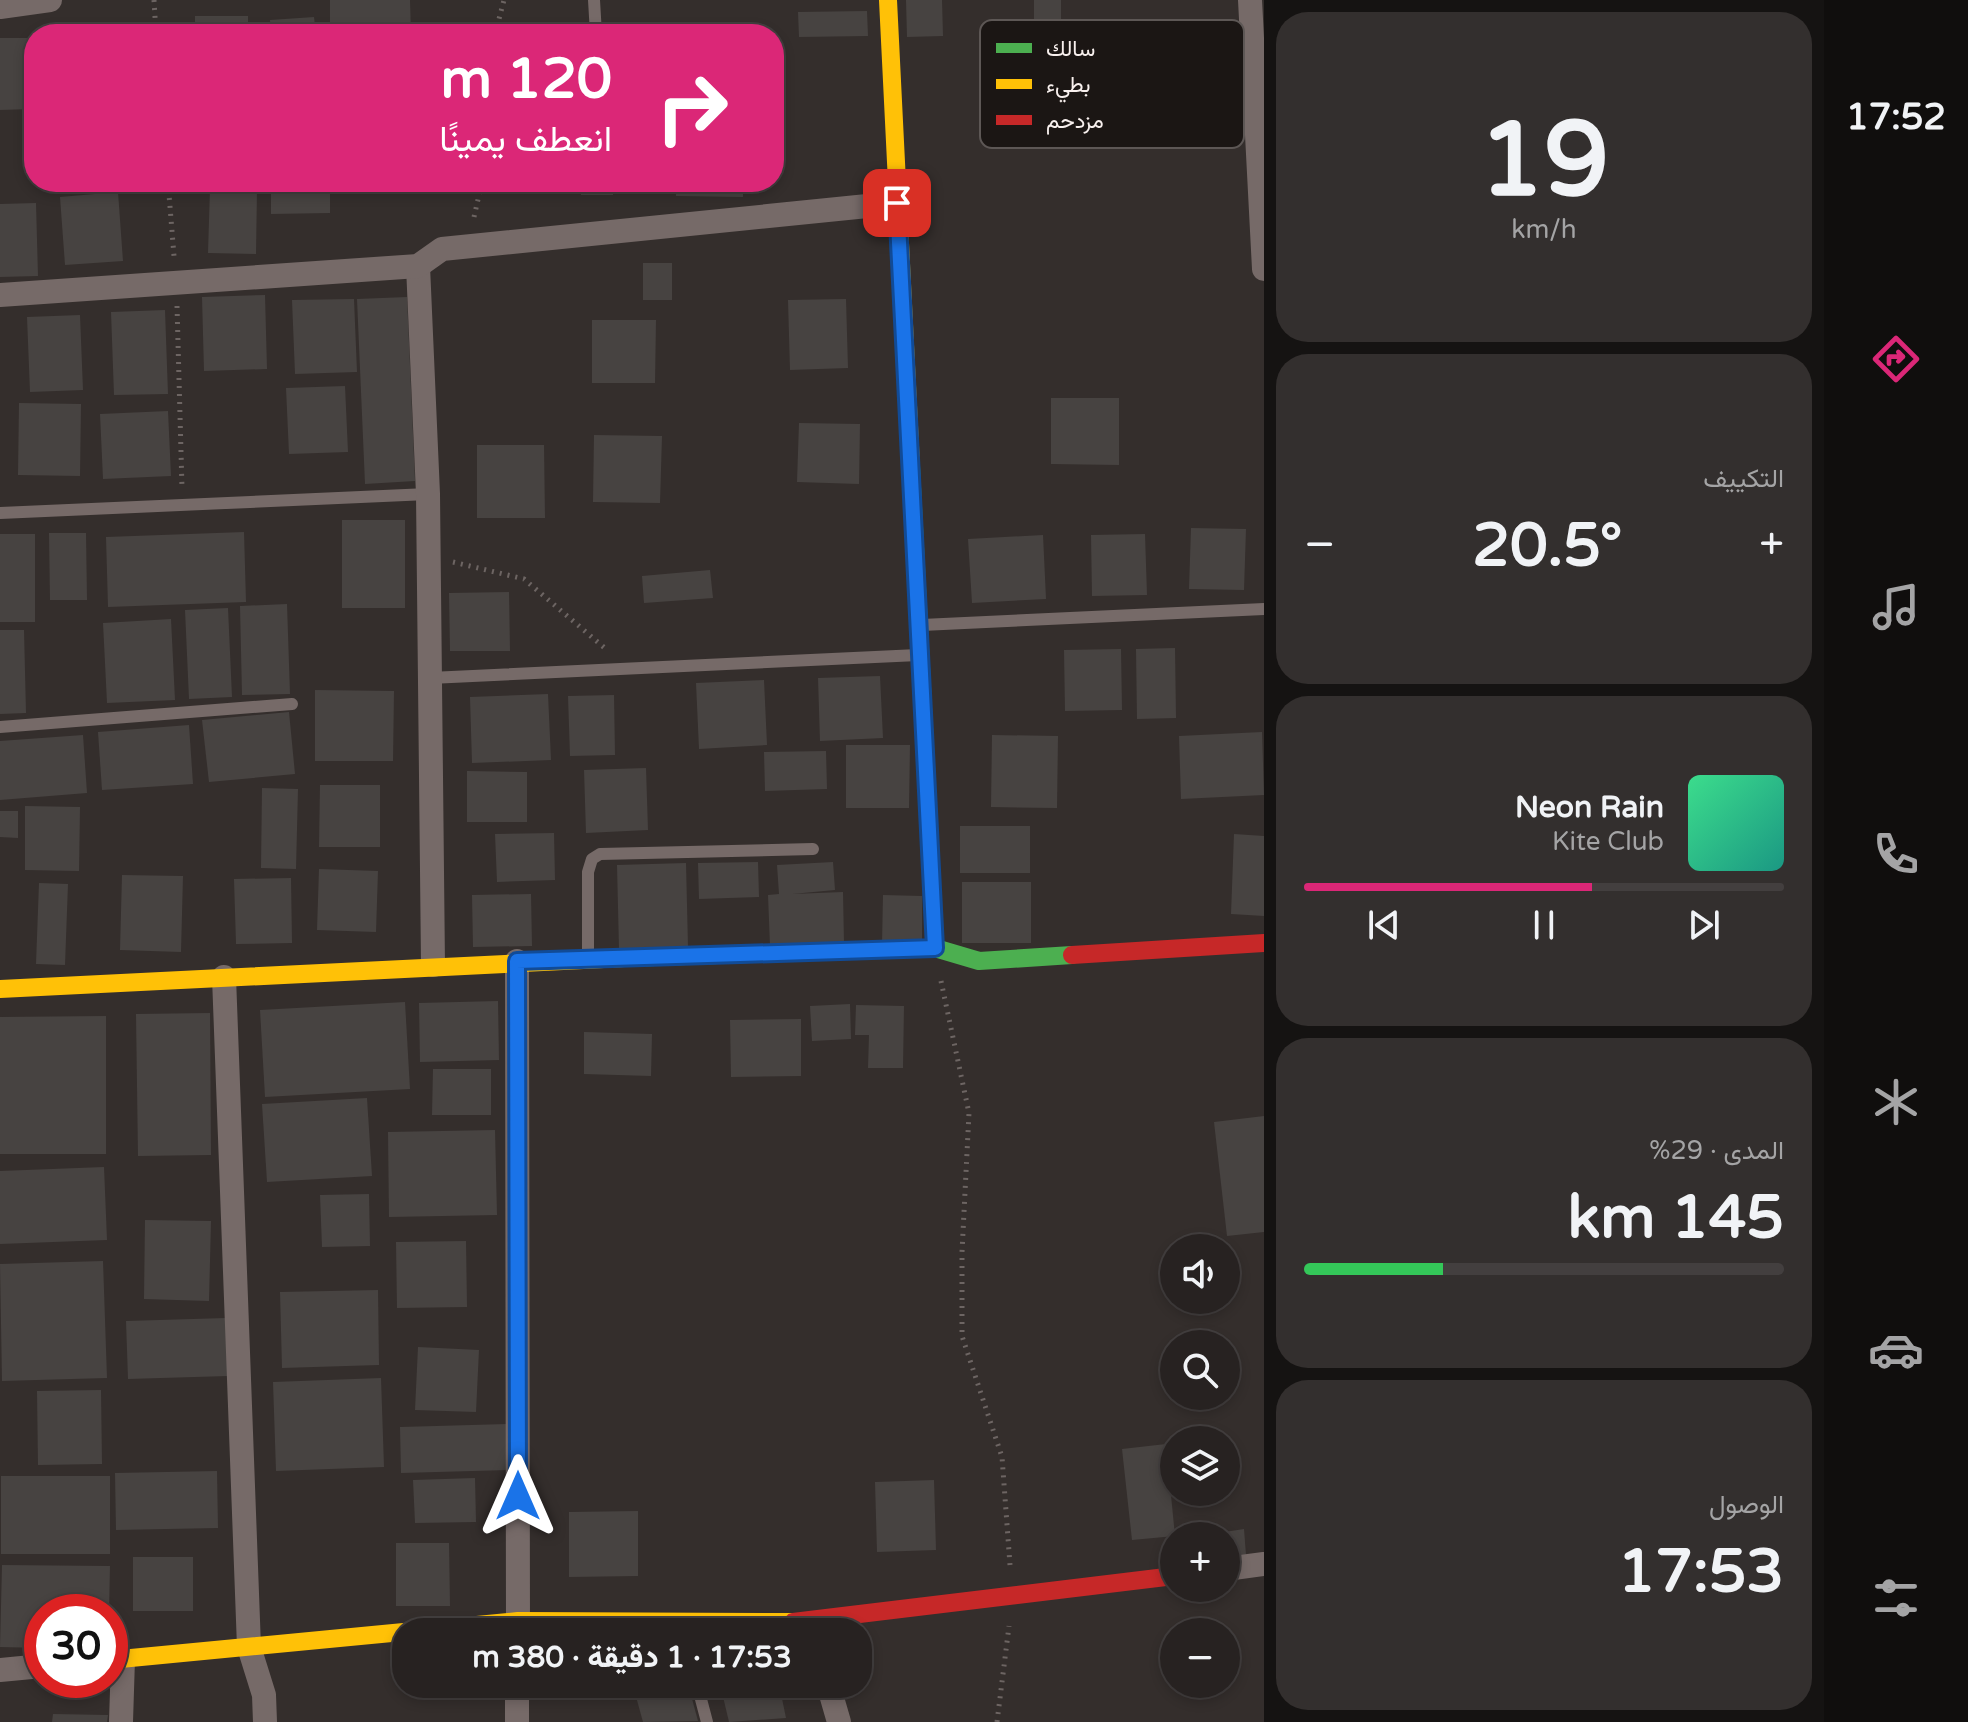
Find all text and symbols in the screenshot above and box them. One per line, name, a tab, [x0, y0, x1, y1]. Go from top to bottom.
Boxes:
legend	[980, 20, 1244, 148]
text: سالك	[1046, 36, 1095, 62]
text: 120 m	[441, 46, 612, 113]
icon: right	[640, 56, 744, 160]
text: بطيء	[1046, 72, 1091, 103]
text: 17:52	[1846, 96, 1946, 139]
text: 19	[1479, 99, 1609, 224]
text: مزدحم	[1046, 108, 1104, 135]
text: انعطف يمينًا	[439, 118, 612, 161]
pin	[863, 169, 931, 237]
icon: arrive	[875, 181, 919, 225]
text: km/h	[1511, 214, 1577, 245]
icon: directions	[1868, 331, 1924, 387]
text: التكييف	[1703, 463, 1784, 494]
text: 20.5°	[1472, 510, 1622, 582]
text: −	[1304, 519, 1335, 572]
text: +	[1759, 519, 1784, 572]
icon: music	[1868, 579, 1924, 635]
text: Neon Rain	[1515, 789, 1664, 826]
text: Kite Club	[1552, 826, 1664, 857]
icon: phone	[1868, 826, 1924, 882]
icon: previous	[1362, 903, 1406, 947]
icon: pause	[1522, 903, 1566, 947]
icon: next	[1682, 903, 1726, 947]
icon: climate	[1868, 1074, 1924, 1130]
text: المدى · 29%	[1649, 1135, 1784, 1166]
text: 145 km	[1568, 1182, 1784, 1254]
map controls	[1160, 1234, 1240, 1698]
button: sound	[1160, 1234, 1240, 1314]
icon: car	[1868, 1322, 1924, 1378]
button: search	[1160, 1330, 1240, 1410]
button: layers	[1160, 1426, 1240, 1506]
position arrow	[476, 1454, 560, 1538]
text: الوصول	[1709, 1489, 1784, 1520]
button: +	[1160, 1522, 1240, 1602]
text: 17:53	[1618, 1536, 1784, 1608]
icon: filters	[1868, 1570, 1924, 1626]
speed limit sign: 30	[24, 1594, 128, 1698]
button: −	[1160, 1618, 1240, 1698]
text: 17:53 · 1 دقيقة · 380 m	[472, 1639, 792, 1676]

